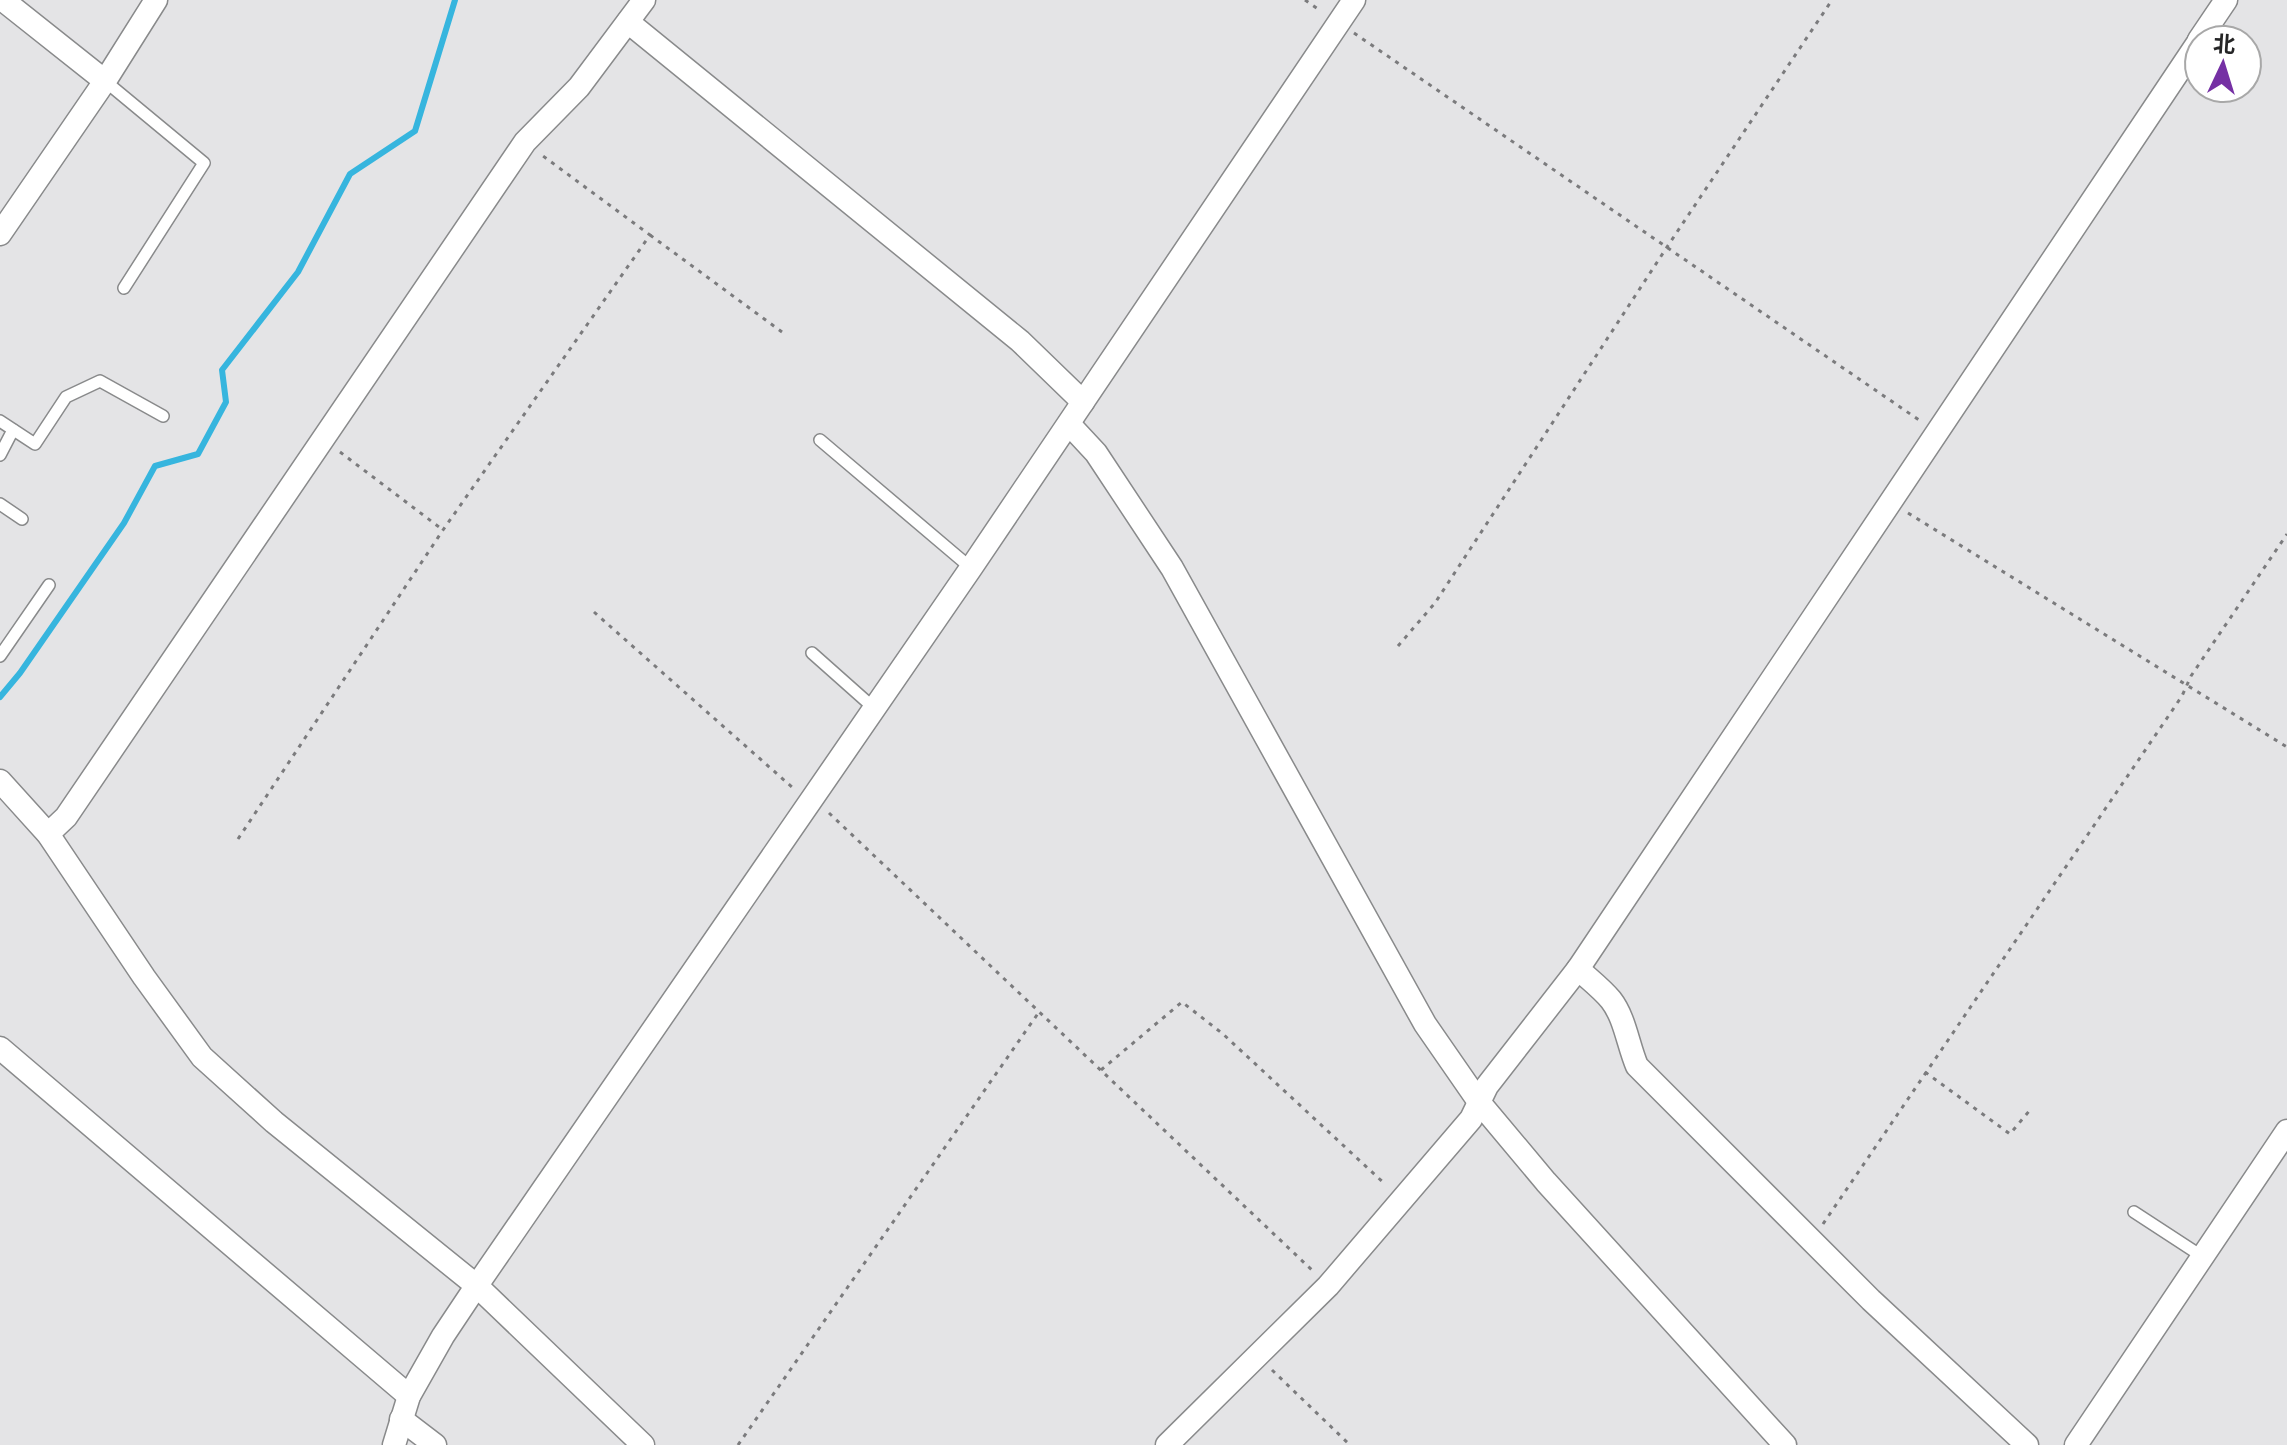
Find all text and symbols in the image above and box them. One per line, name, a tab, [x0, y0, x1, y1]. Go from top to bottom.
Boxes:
north arrow	[2183, 24, 2263, 104]
text: 北	[2212, 28, 2236, 62]

